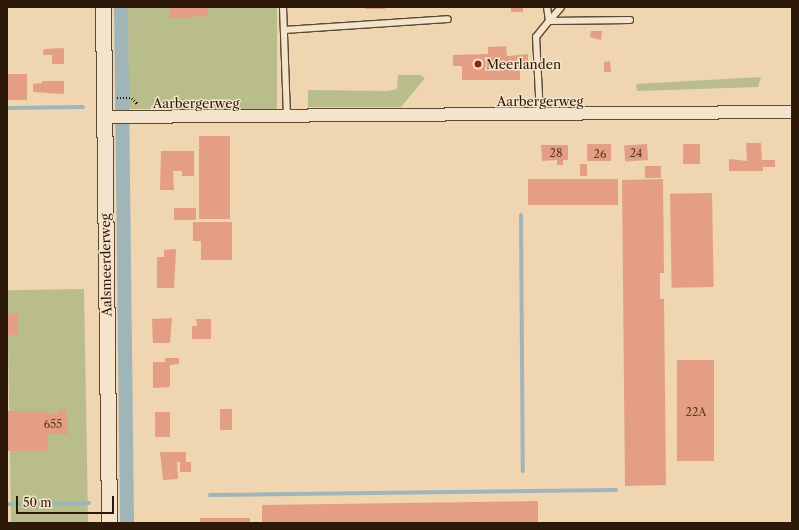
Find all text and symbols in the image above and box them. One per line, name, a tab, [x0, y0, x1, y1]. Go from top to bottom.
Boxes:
place label: Meerlanden	[486, 56, 561, 72]
marker: Meerlanden	[473, 59, 483, 69]
street label: Aarbergerweg	[497, 93, 583, 109]
street label: Aarbergerweg	[153, 95, 239, 111]
house number: 28	[550, 146, 562, 160]
house number: 24	[630, 146, 642, 160]
house number: 26	[594, 147, 606, 161]
street label: Aalsmeerderweg	[97, 213, 115, 317]
house number: 22A	[686, 405, 706, 419]
house number: 655	[44, 417, 62, 431]
scale bar	[18, 488, 116, 514]
text: 50 m	[23, 495, 52, 510]

